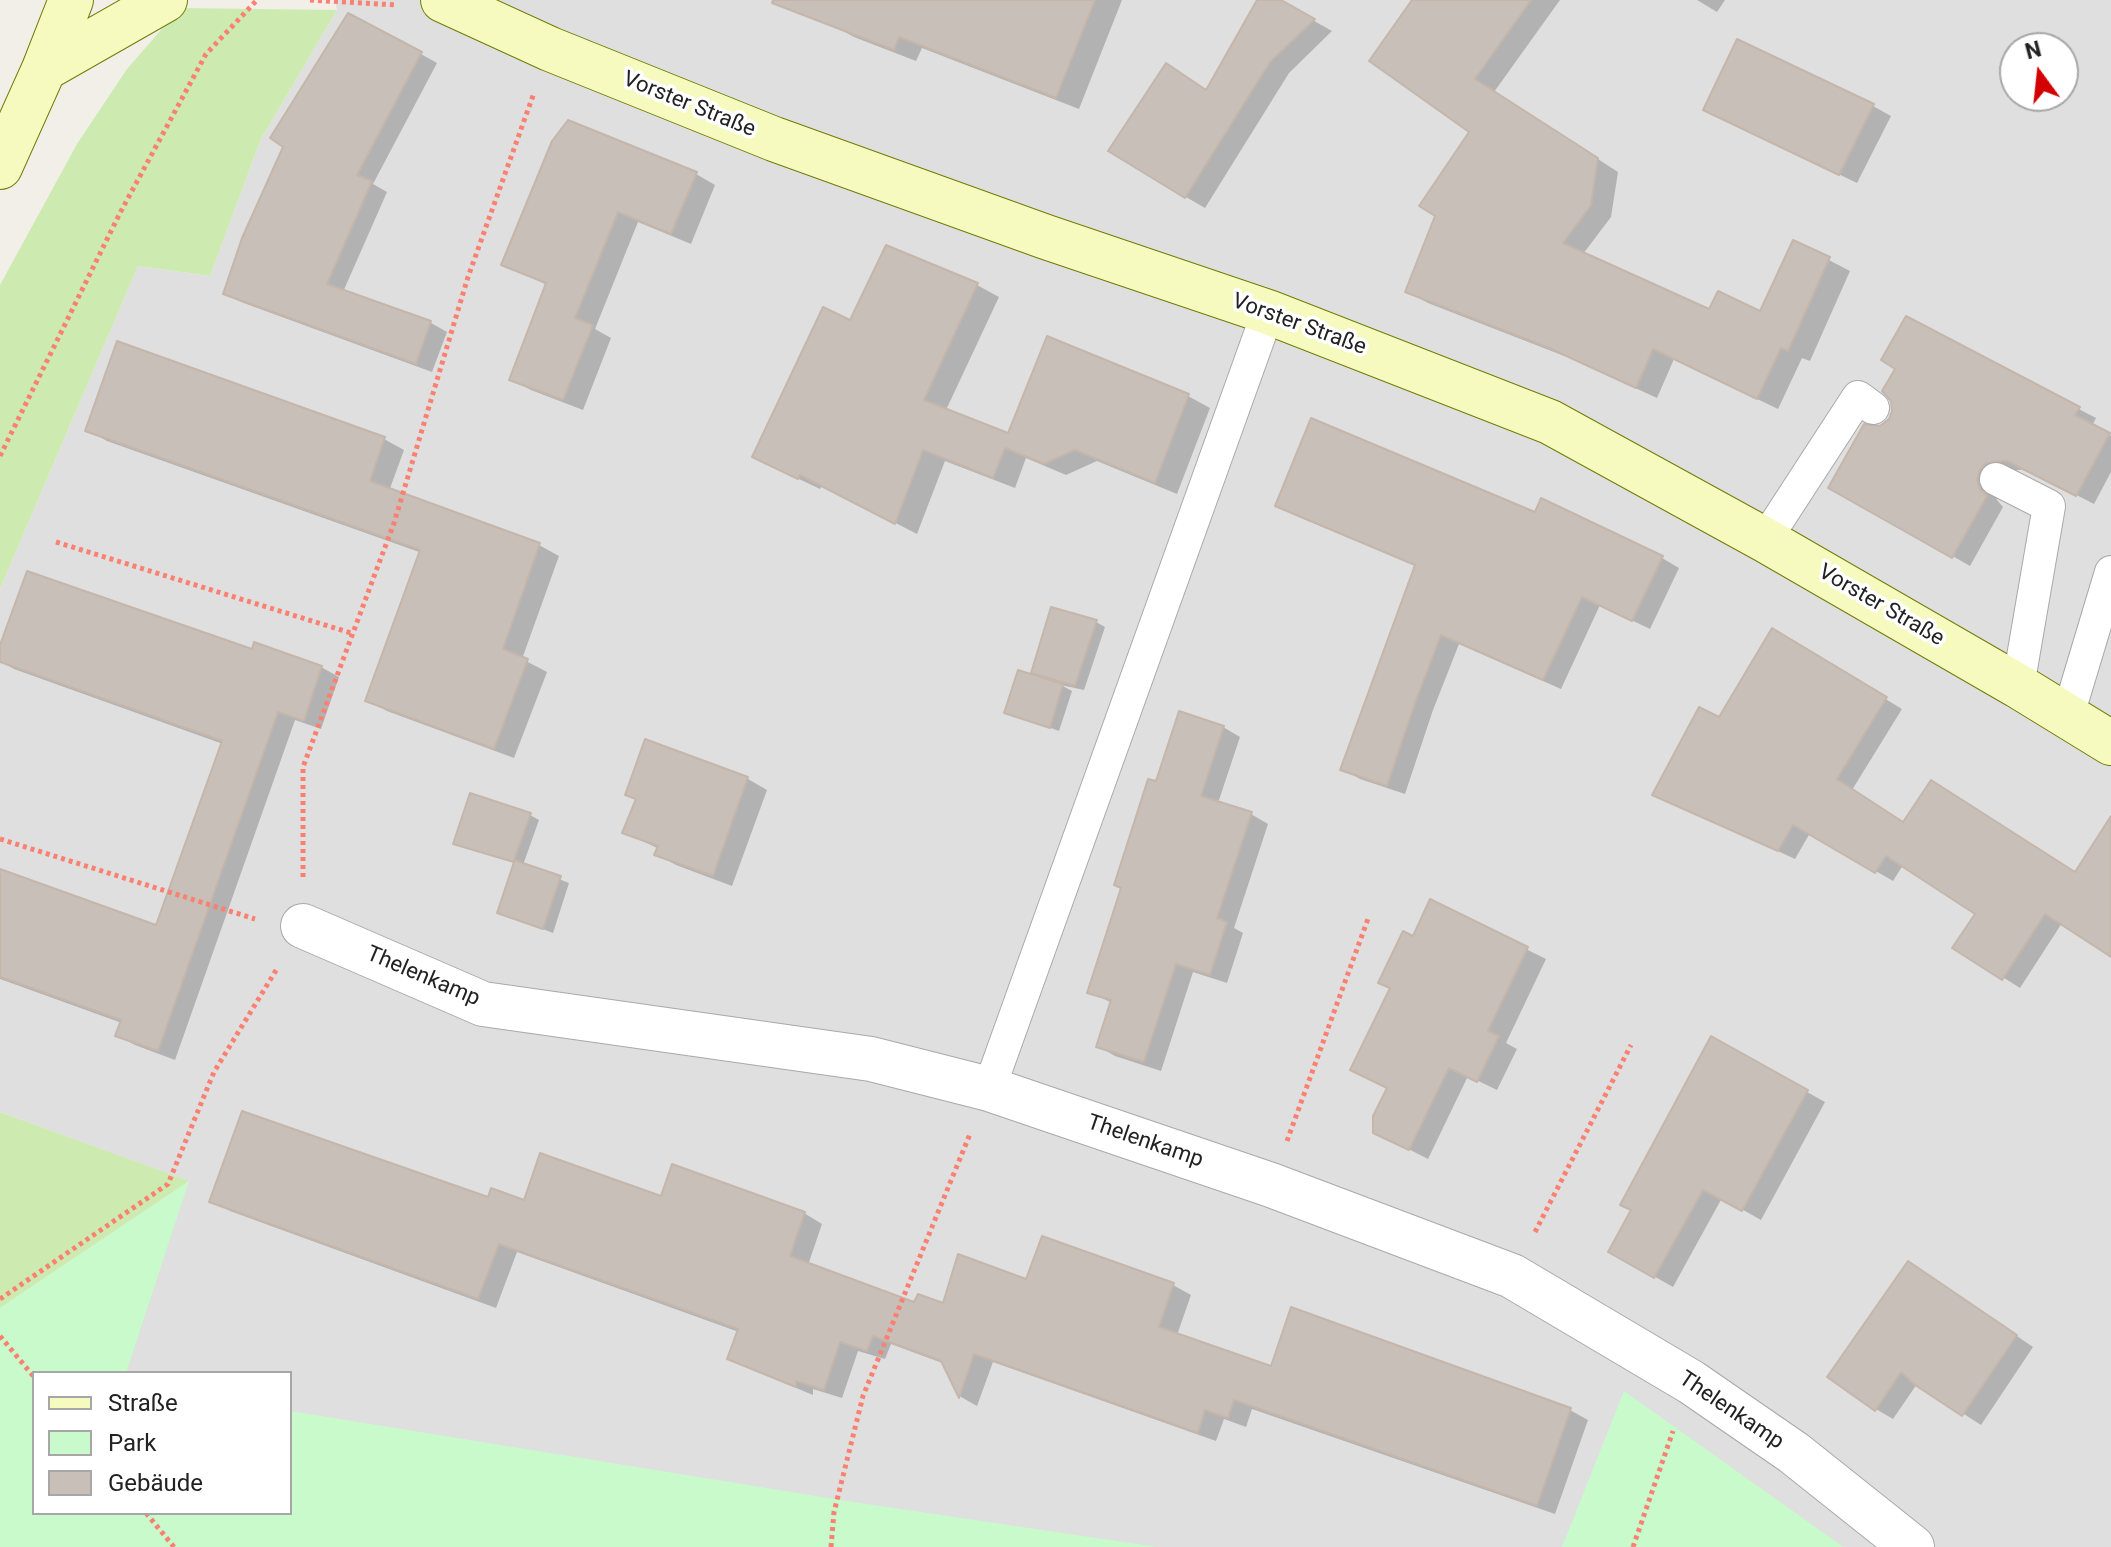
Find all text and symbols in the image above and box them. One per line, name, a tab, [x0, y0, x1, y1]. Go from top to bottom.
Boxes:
north arrow	[1999, 32, 2079, 112]
text: N	[2022, 36, 2044, 64]
street label: Vorster Straße	[619, 66, 759, 144]
street label: Vorster Straße	[1228, 289, 1370, 361]
street label: Vorster Straße	[1813, 559, 1949, 653]
street label: Thelenkamp	[362, 941, 484, 1013]
street label: Thelenkamp	[1084, 1110, 1206, 1174]
street label: Thelenkamp	[1674, 1366, 1788, 1456]
legend	[32, 1371, 292, 1515]
text: Straße	[108, 1389, 178, 1417]
text: Park	[108, 1429, 156, 1457]
text: Gebäude	[108, 1469, 203, 1497]

